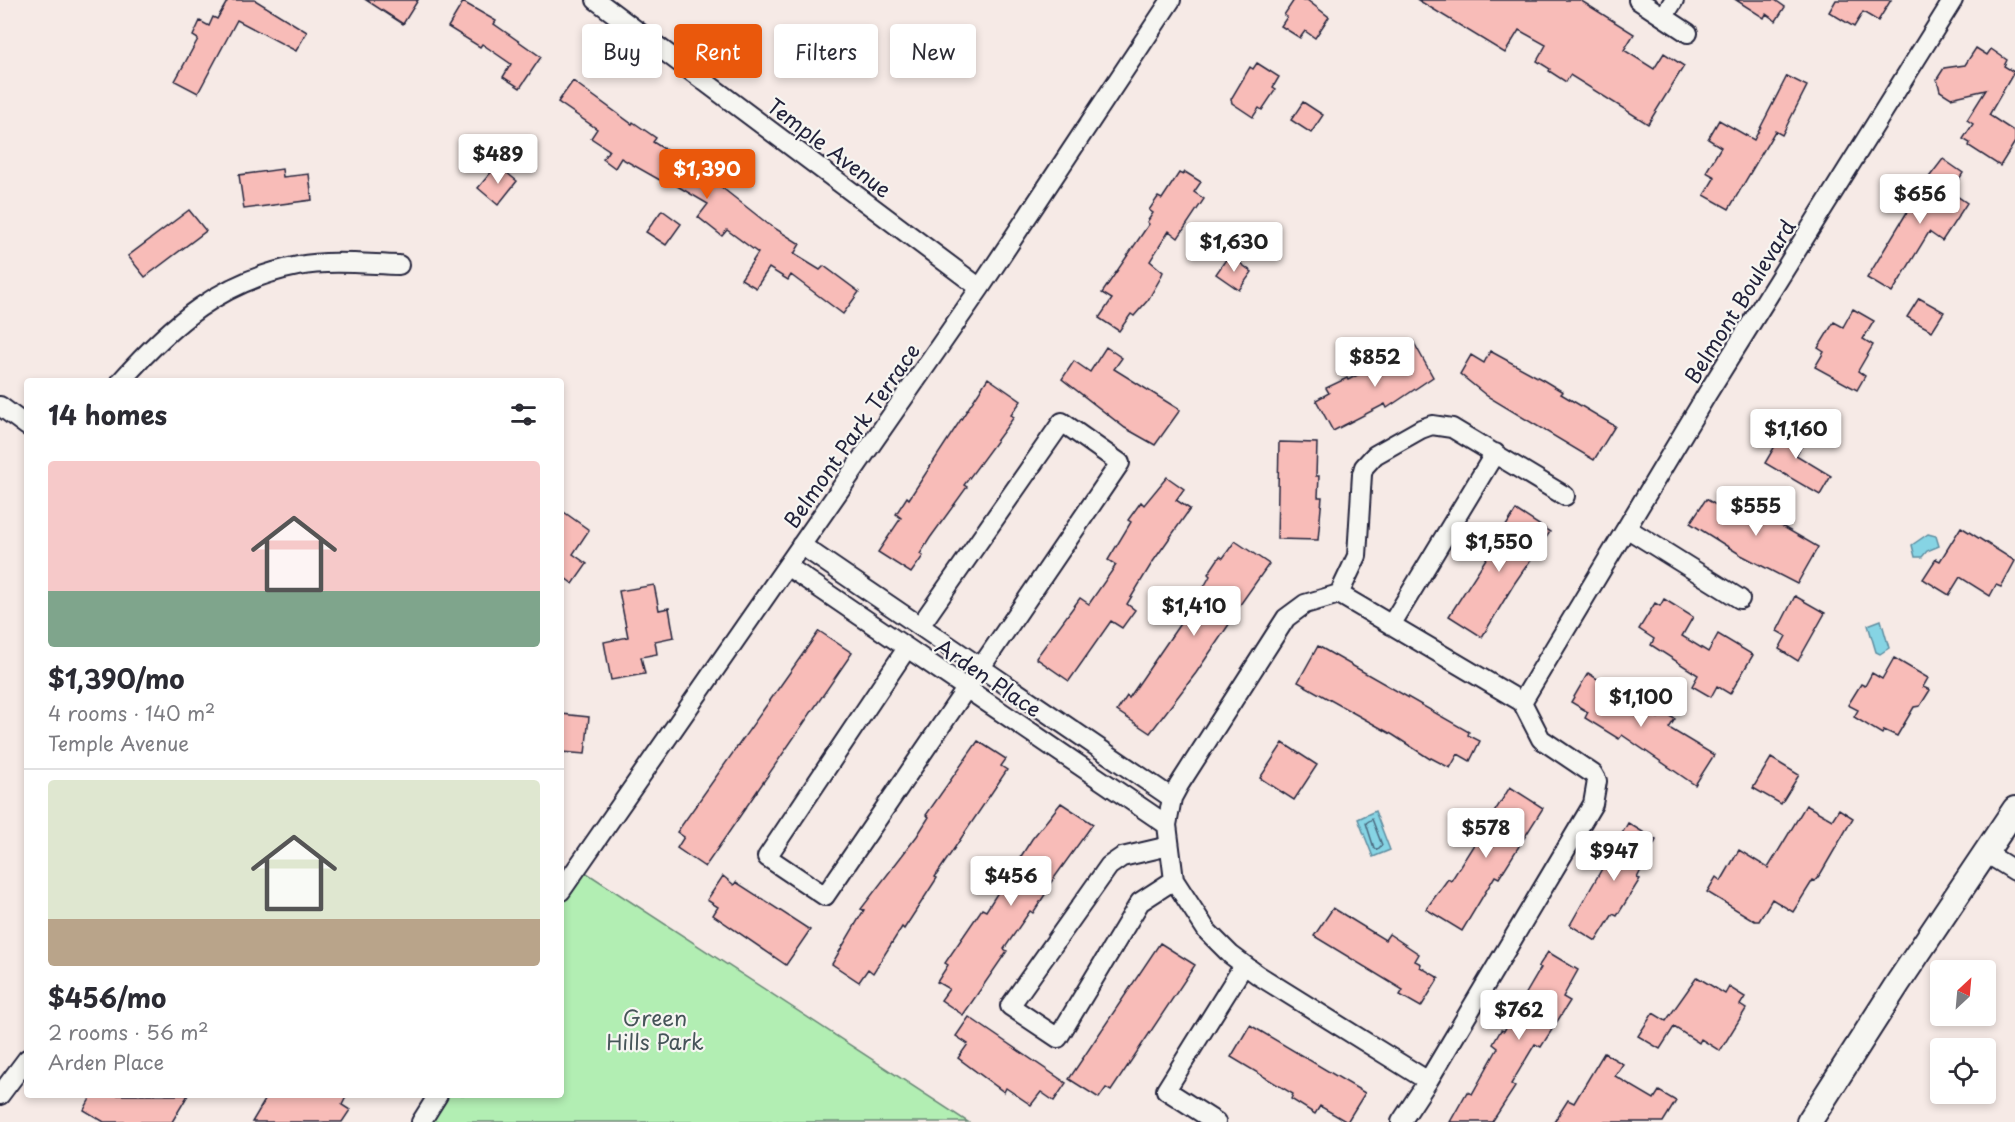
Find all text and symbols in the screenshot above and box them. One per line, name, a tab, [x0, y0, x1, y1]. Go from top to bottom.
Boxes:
chip: Buy	[582, 24, 662, 78]
chip: Rent	[674, 24, 762, 78]
chip: Filters	[774, 24, 878, 78]
chip: New	[890, 24, 976, 78]
street label: Temple Avenue	[761, 90, 899, 204]
pin: $489	[462, 134, 534, 185]
text: $489	[473, 138, 523, 168]
pin: $1,390	[658, 149, 756, 200]
text: $1,390	[673, 153, 741, 183]
pin: $656	[1884, 174, 1956, 225]
text: $656	[1894, 178, 1946, 208]
street label: Belmont Boulevard	[1676, 213, 1803, 389]
pin: $1,630	[1185, 222, 1283, 273]
text: $1,630	[1200, 226, 1268, 256]
street label: Belmont Park Terrace	[775, 336, 927, 534]
pin: $852	[1339, 337, 1411, 388]
text: $852	[1349, 341, 1401, 371]
text: 14 homes	[48, 395, 167, 434]
icon: filters	[507, 398, 540, 431]
pin: $1,160	[1747, 409, 1845, 460]
text: $1,160	[1764, 413, 1828, 443]
pin: $555	[1720, 486, 1792, 537]
text: $555	[1730, 490, 1782, 520]
icon: home	[240, 500, 348, 608]
pin: $1,550	[1450, 522, 1548, 573]
text: $1,550	[1465, 526, 1533, 556]
pin: $1,410	[1145, 586, 1243, 637]
text: $1,410	[1162, 590, 1226, 620]
street label: Arden Place	[929, 630, 1049, 724]
text: $1,390/mo	[48, 659, 185, 698]
pin: $1,100	[1592, 677, 1690, 728]
text: $1,100	[1609, 681, 1673, 711]
text: 4 rooms · 140 m²	[48, 698, 215, 728]
text: Temple Avenue	[48, 728, 189, 758]
pin: $578	[1450, 808, 1522, 859]
text: $578	[1461, 812, 1511, 842]
icon: home	[240, 819, 348, 927]
pin: $947	[1578, 831, 1650, 882]
text: $947	[1590, 835, 1638, 865]
pin: $456	[975, 856, 1047, 907]
text: $456	[984, 860, 1038, 890]
north arrow	[1930, 960, 1996, 1026]
map controls	[1930, 960, 1996, 1104]
text: $456/mo	[48, 978, 166, 1017]
pin: $762	[1483, 990, 1555, 1041]
text: $762	[1494, 994, 1544, 1024]
park label: Green Hills Park	[606, 1001, 704, 1057]
text: 2 rooms · 56 m²	[48, 1017, 209, 1047]
button: locate	[1930, 1038, 1996, 1104]
text: Arden Place	[48, 1047, 164, 1077]

